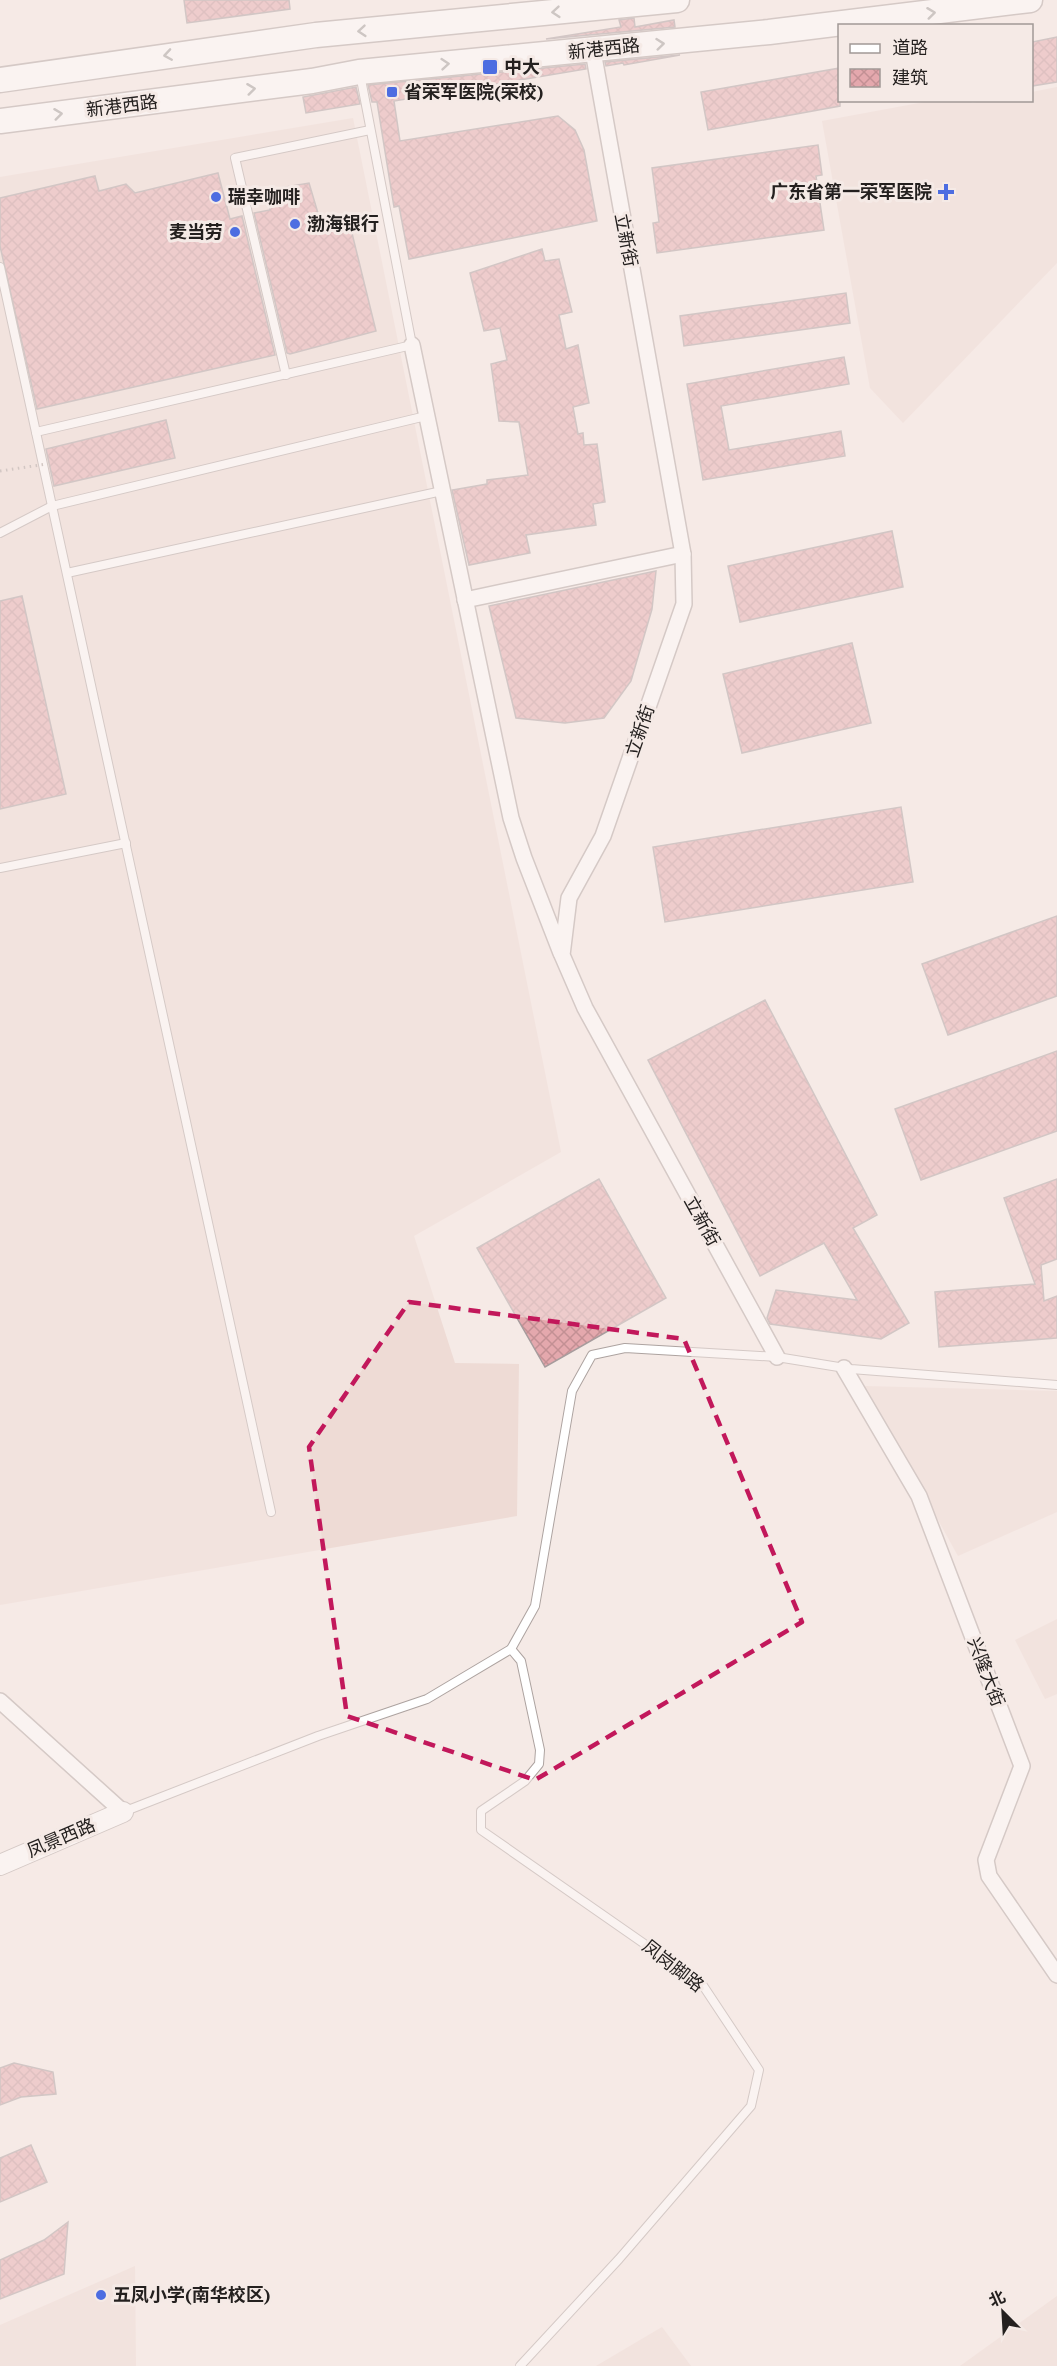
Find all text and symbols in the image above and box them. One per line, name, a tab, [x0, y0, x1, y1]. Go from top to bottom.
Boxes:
one-way arrow	[551, 5, 560, 18]
one-way arrow	[927, 7, 936, 20]
one-way arrow	[357, 24, 366, 37]
legend	[838, 24, 1033, 102]
street label: 新港西路	[567, 32, 641, 64]
text: 道路	[892, 35, 928, 59]
one-way arrow	[655, 38, 664, 50]
one-way arrow	[164, 48, 173, 60]
place label: 中大	[504, 54, 540, 78]
one-way arrow	[440, 58, 449, 71]
marker: 中大	[481, 58, 499, 76]
text: 建筑	[892, 65, 928, 89]
place label: 省荣军医院(荣校)	[404, 79, 544, 103]
one-way arrow	[247, 83, 256, 96]
marker: 省荣军医院(荣校)	[385, 85, 399, 99]
street label: 新港西路	[85, 89, 159, 121]
one-way arrow	[53, 108, 63, 121]
place label: 广东省第一荣军医院	[770, 179, 932, 203]
marker: 广东省第一荣军医院	[937, 183, 955, 201]
place label: 瑞幸咖啡	[228, 184, 300, 208]
marker: 瑞幸咖啡	[209, 190, 223, 204]
place label: 渤海银行	[307, 211, 379, 235]
street label: 立新街	[610, 211, 644, 269]
marker: 渤海银行	[288, 217, 302, 231]
place label: 麦当劳	[169, 219, 223, 243]
marker: 麦当劳	[228, 225, 242, 239]
street label: 立新街	[619, 701, 659, 760]
street label: 立新街	[679, 1191, 726, 1250]
street label: 兴隆大街	[963, 1634, 1011, 1710]
street label: 凤景西路	[23, 1812, 98, 1862]
street label: 凤岗脚路	[638, 1934, 709, 1997]
place label: 五凤小学(南华校区)	[113, 2282, 271, 2306]
north arrow	[973, 2282, 1033, 2342]
text: 北	[985, 2285, 1009, 2312]
marker: 五凤小学(南华校区)	[94, 2288, 108, 2302]

